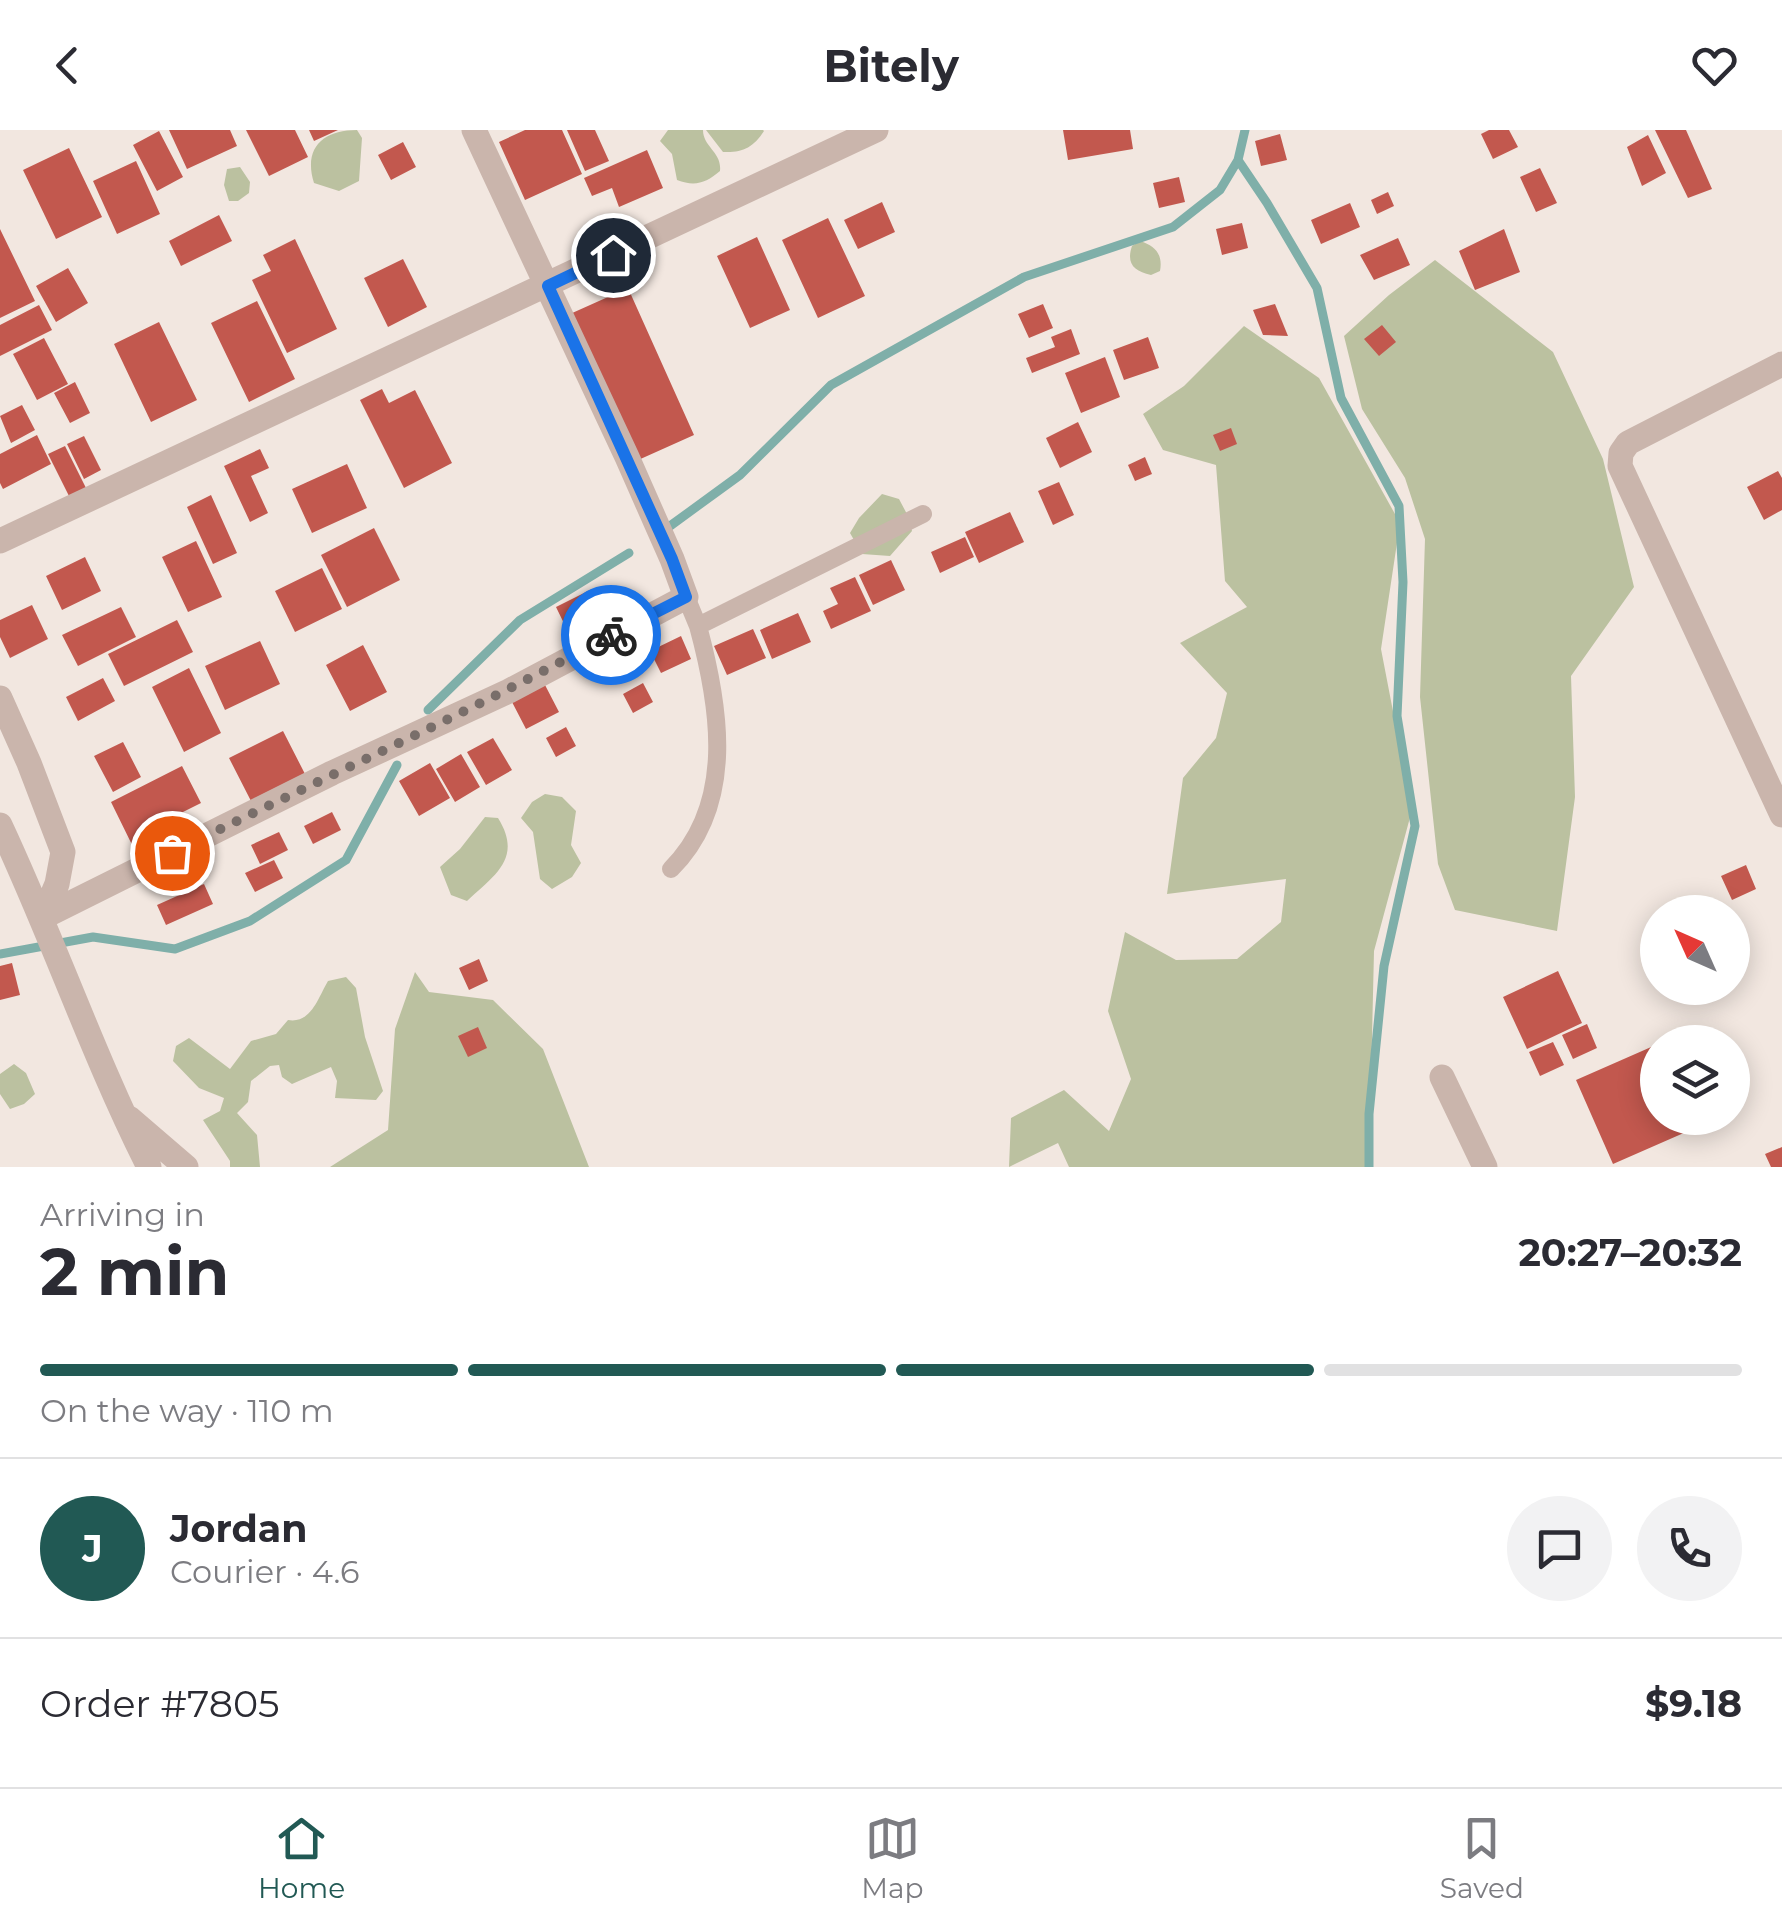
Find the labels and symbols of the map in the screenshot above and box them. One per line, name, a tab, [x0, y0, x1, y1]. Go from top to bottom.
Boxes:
pin	[571, 213, 656, 298]
courier	[561, 585, 661, 685]
pin	[130, 811, 215, 896]
north arrow	[1640, 895, 1750, 1005]

